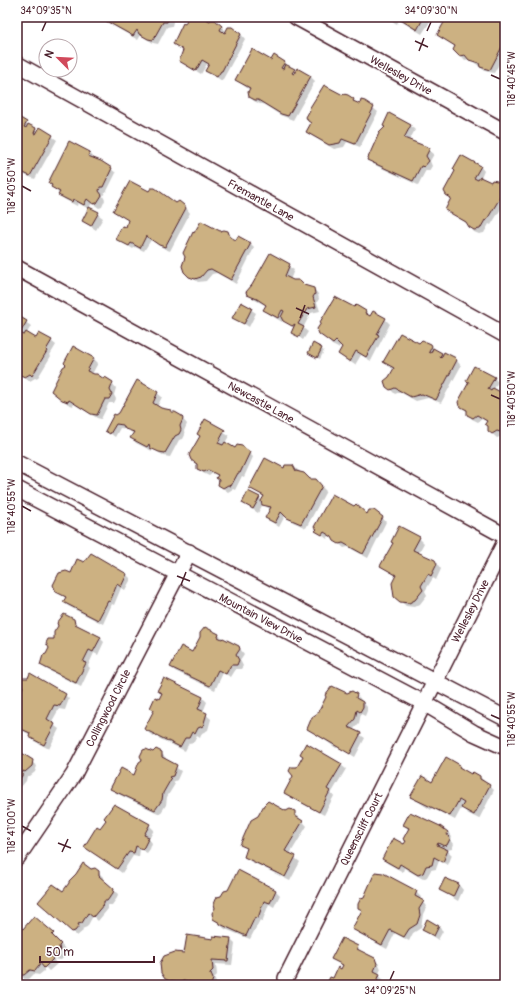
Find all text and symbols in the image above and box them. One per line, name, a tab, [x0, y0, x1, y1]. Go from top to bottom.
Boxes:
text: 34°09'35"N	[20, 5, 72, 17]
text: 34°09'30"N	[405, 5, 458, 17]
north arrow	[38, 38, 78, 78]
text: N	[42, 48, 57, 60]
text: 118°40'45"W	[506, 51, 518, 107]
street label: Wellesley Drive	[367, 53, 435, 98]
text: 118°40'50"W	[6, 157, 18, 214]
street label: Fremantle Lane	[225, 177, 297, 224]
text: 118°40'50"W	[506, 370, 518, 427]
street label: Newcastle Lane	[226, 379, 297, 426]
text: 118°40'55"W	[6, 478, 18, 534]
street label: Wellesley Drive	[449, 577, 492, 645]
street label: Mountain View Drive	[217, 591, 305, 646]
street label: Collingwood Circle	[83, 667, 134, 749]
text: 118°40'55"W	[506, 691, 518, 747]
street label: Queenscliff Court	[337, 790, 386, 868]
text: 118°41'00"W	[6, 798, 18, 854]
scale bar	[40, 938, 154, 964]
text: 50 m	[46, 945, 74, 960]
text: 34°09'25"N	[364, 985, 416, 997]

